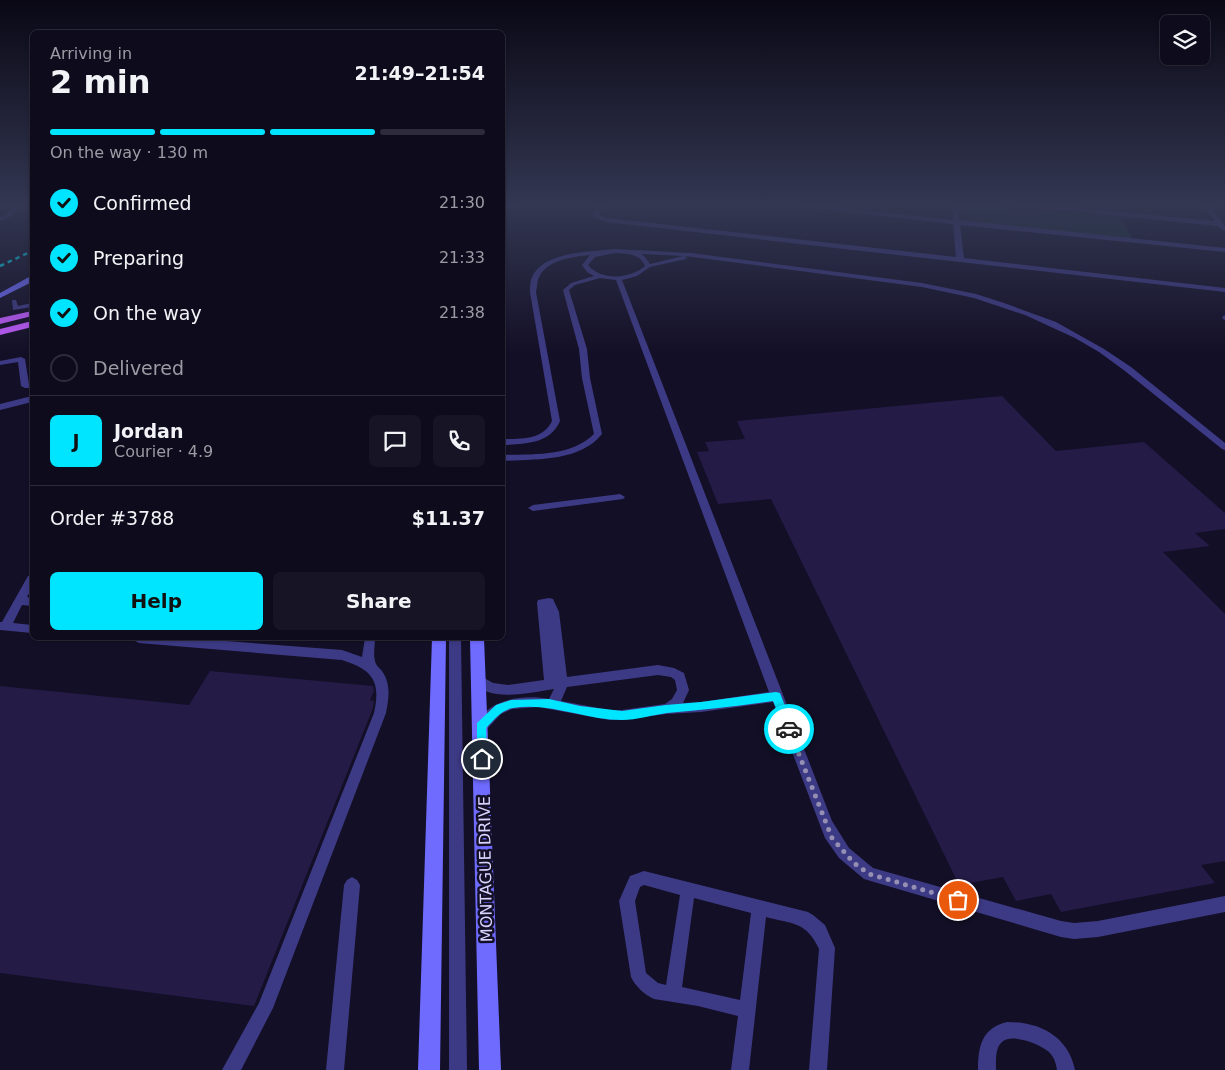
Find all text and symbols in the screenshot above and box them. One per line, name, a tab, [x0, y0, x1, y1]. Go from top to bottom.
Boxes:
map controls	[1160, 15, 1210, 65]
button: layers	[1160, 15, 1210, 65]
text: Arriving in	[50, 44, 132, 63]
text: 21:49–21:54	[355, 62, 485, 84]
text: 2 min	[50, 63, 151, 101]
text: On the way · 130 m	[50, 143, 208, 162]
icon: check	[50, 189, 78, 217]
text: Confirmed	[93, 192, 192, 214]
text: 21:30	[439, 193, 485, 212]
icon: check	[50, 244, 78, 272]
text: Preparing	[93, 247, 184, 269]
text: 21:33	[439, 248, 485, 267]
icon: check	[50, 299, 78, 327]
text: On the way	[93, 302, 202, 324]
text: 21:38	[439, 303, 485, 322]
text: Delivered	[93, 357, 184, 379]
button: chat	[369, 415, 421, 467]
button: phone	[433, 415, 485, 467]
text: Jordan	[114, 420, 183, 442]
text: J	[72, 430, 80, 452]
text: Courier · 4.9	[114, 442, 213, 461]
text: Order #3788	[50, 507, 174, 529]
text: $11.37	[412, 507, 485, 529]
button: Help	[50, 572, 263, 630]
button: Share	[273, 572, 485, 630]
courier	[764, 704, 814, 754]
icon: car	[775, 715, 803, 743]
pin	[461, 738, 503, 780]
icon: home	[468, 745, 496, 773]
street label: MONTAGUE DRIVE	[475, 796, 496, 942]
pin	[937, 879, 979, 921]
icon: bag	[944, 886, 972, 914]

